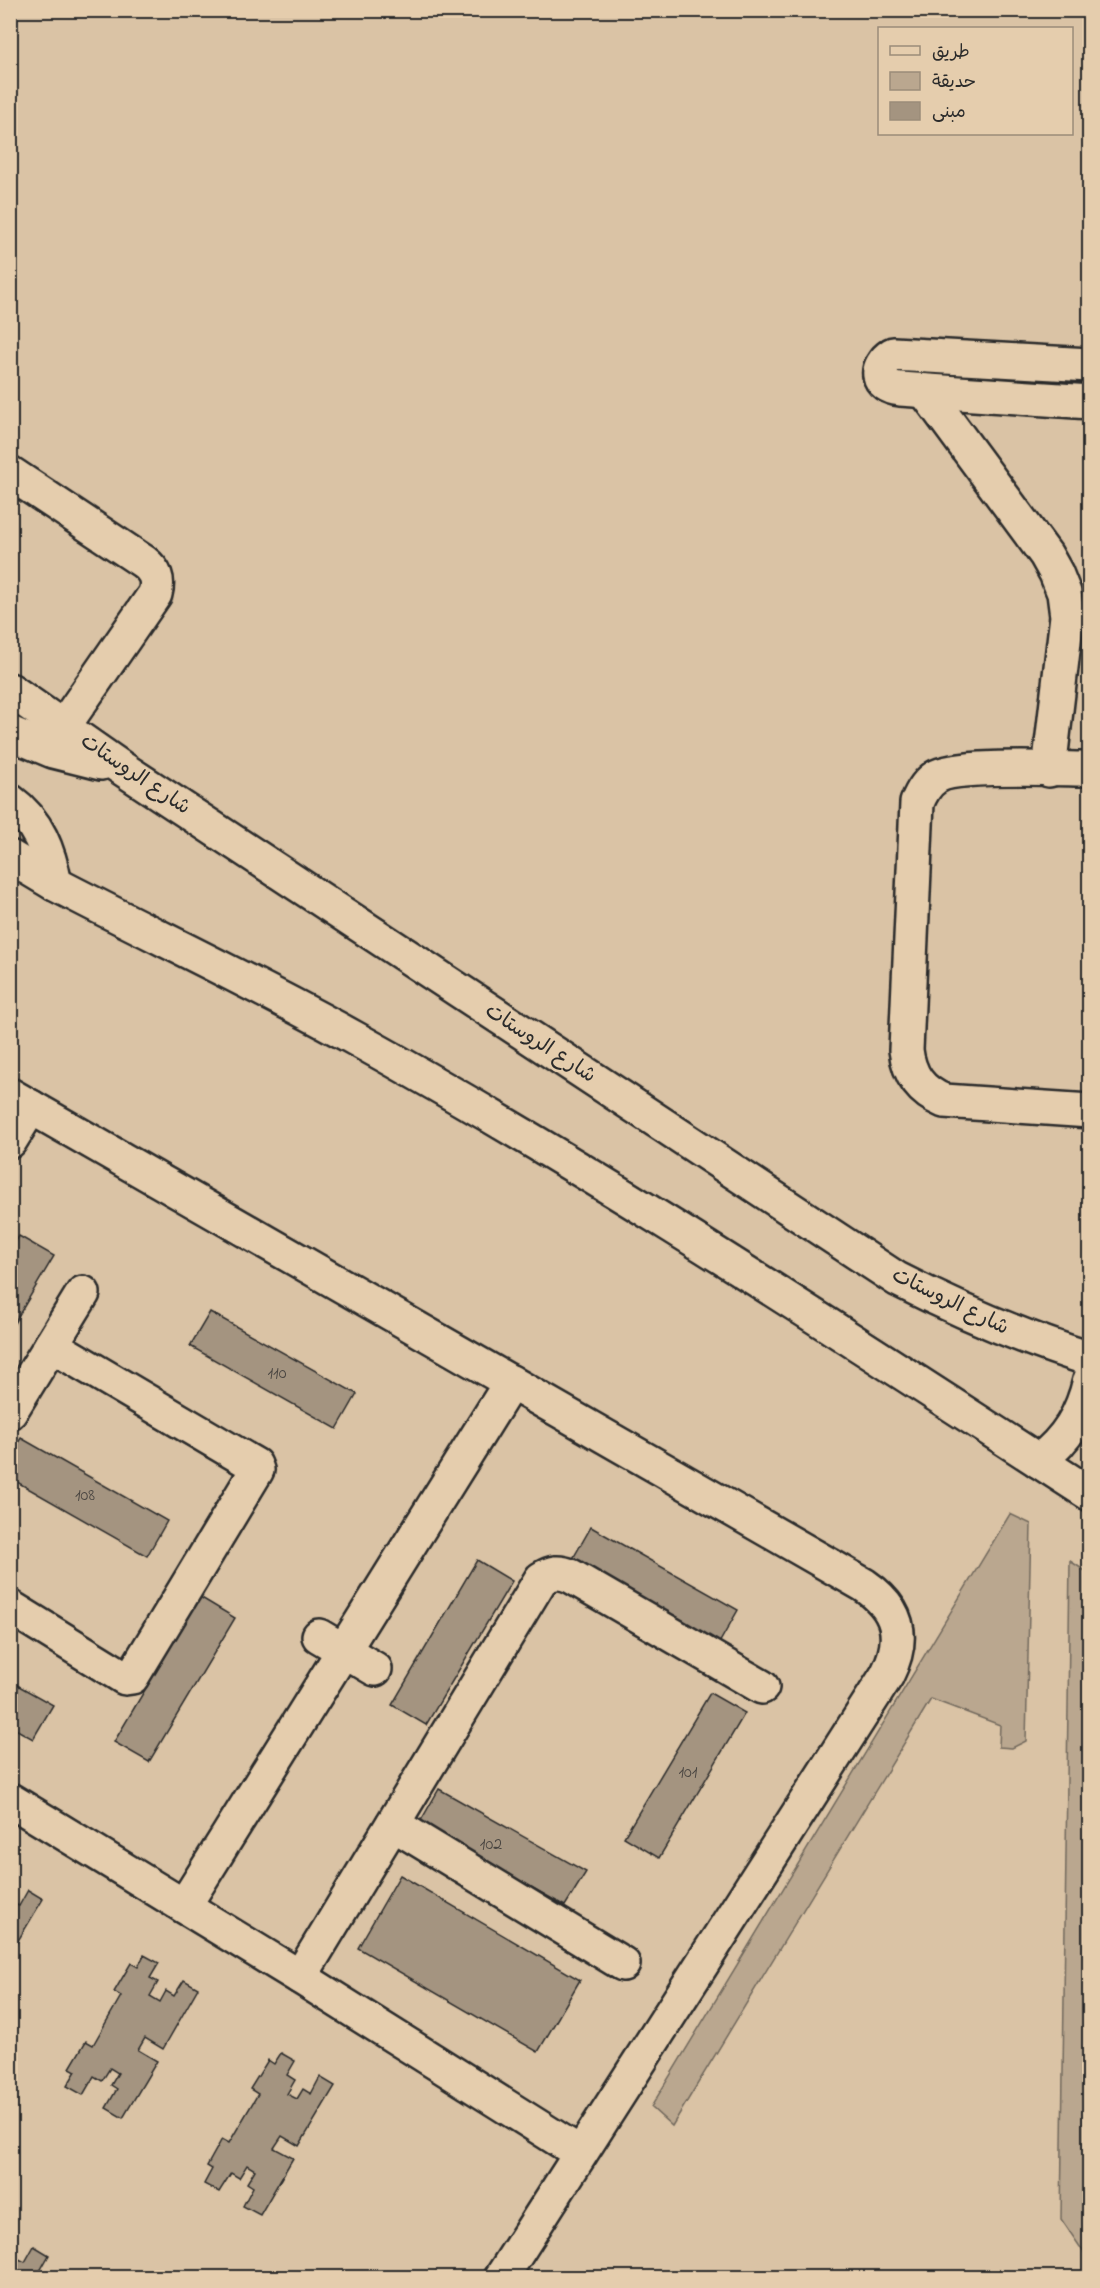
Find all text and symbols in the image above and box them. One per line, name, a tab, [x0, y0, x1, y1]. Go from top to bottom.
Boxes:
legend	[878, 27, 1073, 135]
text: طريق	[932, 40, 970, 66]
text: حديقة	[932, 70, 976, 96]
text: مبنى	[932, 100, 966, 126]
street label: شارع الروستات	[74, 727, 196, 823]
street label: شارع الروستات	[479, 997, 601, 1091]
street label: شارع الروستات	[886, 1261, 1014, 1343]
house number: 110	[267, 1361, 287, 1387]
house number: 108	[75, 1483, 95, 1509]
house number: 101	[678, 1760, 698, 1786]
house number: 102	[480, 1832, 502, 1858]

